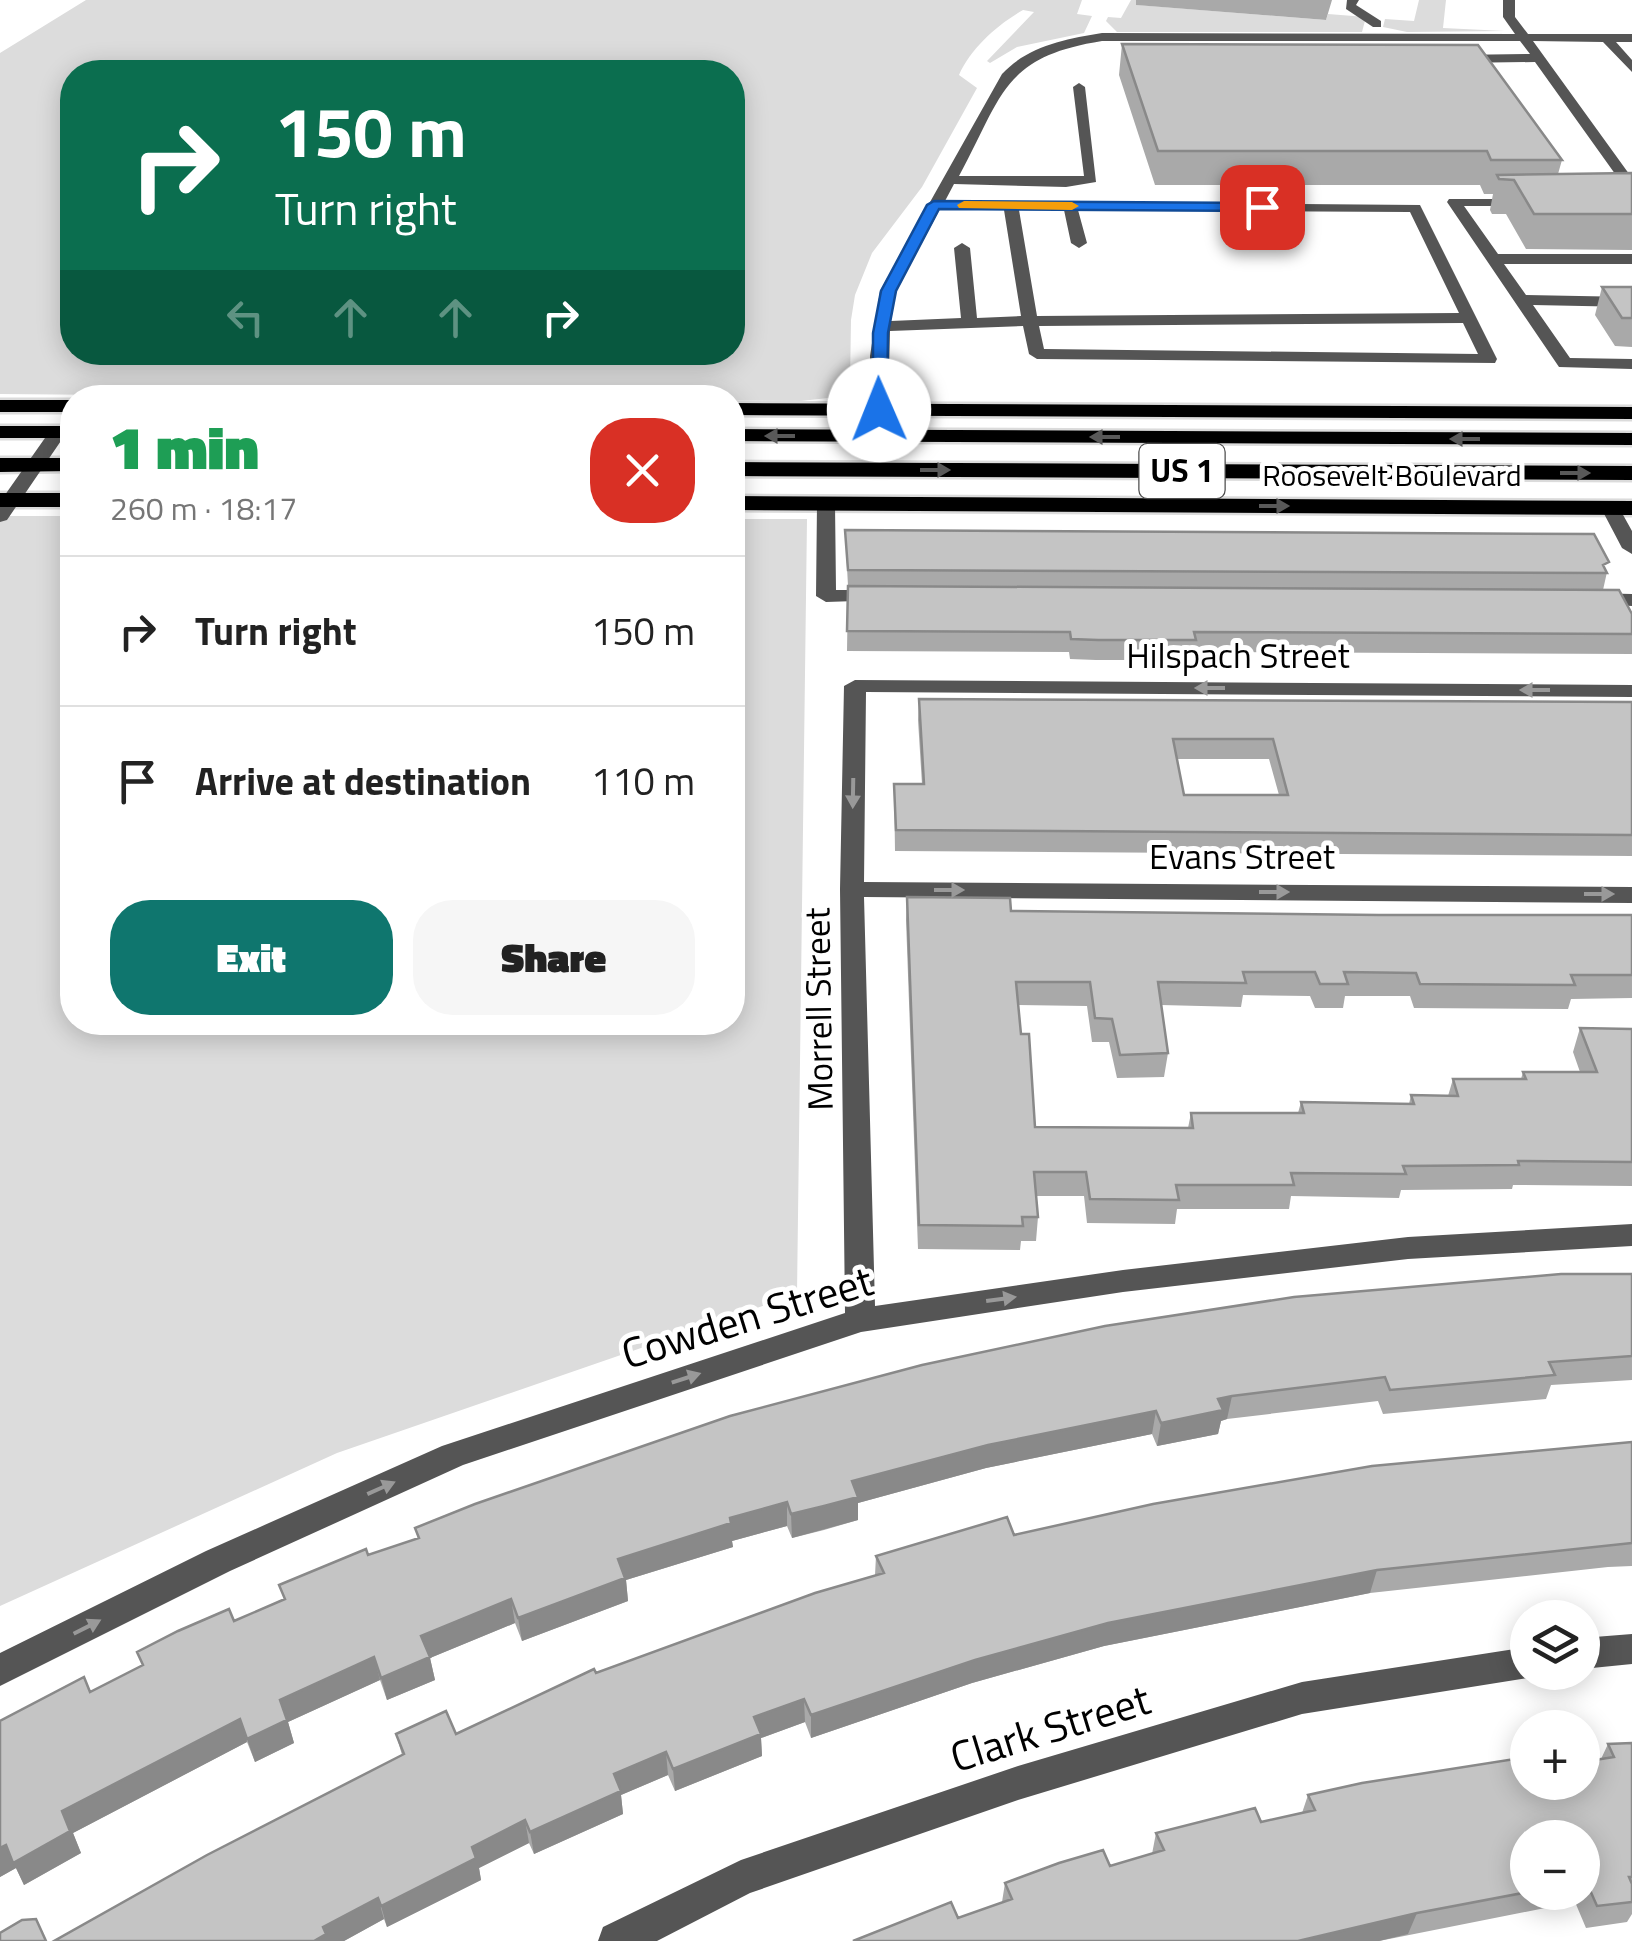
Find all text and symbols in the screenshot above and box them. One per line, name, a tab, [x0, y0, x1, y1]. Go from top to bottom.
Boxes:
text: 150 m	[275, 78, 467, 184]
icon: right	[110, 100, 240, 230]
pin	[1220, 165, 1305, 250]
text: Turn right	[275, 174, 457, 242]
icon: arrive	[1235, 180, 1290, 235]
icon: left	[218, 290, 273, 345]
icon: ahead	[323, 290, 378, 345]
icon: ahead	[428, 290, 483, 345]
icon: right	[533, 290, 588, 345]
position arrow	[827, 358, 931, 462]
text: 1 min	[110, 401, 259, 492]
button: close	[590, 418, 695, 523]
one-way arrow	[763, 428, 795, 444]
one-way arrow	[1088, 429, 1120, 445]
one-way arrow	[1448, 431, 1480, 447]
road number: US 1	[1140, 444, 1224, 498]
street label: Roosevelt Boulevard	[1262, 452, 1522, 498]
one-way arrow	[919, 462, 951, 478]
one-way arrow	[1559, 465, 1591, 481]
text: 260 m · 18:17	[110, 484, 297, 532]
one-way arrow	[1258, 498, 1290, 514]
text: Turn right	[195, 602, 357, 660]
text: 150 m	[591, 602, 695, 660]
icon: right	[110, 604, 165, 659]
street label: Hilspach Street	[1126, 628, 1350, 682]
one-way arrow	[1193, 680, 1225, 696]
one-way arrow	[1518, 682, 1550, 698]
text: Arrive at destination	[195, 752, 531, 810]
text: 110 m	[591, 752, 695, 810]
icon: arrive	[110, 754, 165, 809]
one-way arrow	[845, 777, 861, 809]
street label: Evans Street	[1149, 829, 1335, 883]
one-way arrow	[934, 882, 966, 898]
one-way arrow	[1259, 884, 1291, 900]
one-way arrow	[1584, 886, 1616, 902]
button: Exit	[110, 900, 393, 1015]
button: Share	[413, 900, 695, 1015]
street label: Morrell Street	[789, 907, 847, 1111]
street label: Cowden Street	[613, 1247, 880, 1385]
one-way arrow	[985, 1291, 1017, 1307]
one-way arrow	[672, 1369, 702, 1384]
one-way arrow	[367, 1479, 396, 1496]
map controls	[1510, 1600, 1600, 1910]
button: layers	[1510, 1600, 1600, 1690]
one-way arrow	[73, 1618, 102, 1635]
street label: Clark Street	[942, 1666, 1158, 1788]
button: +	[1510, 1710, 1600, 1800]
button: −	[1510, 1820, 1600, 1910]

